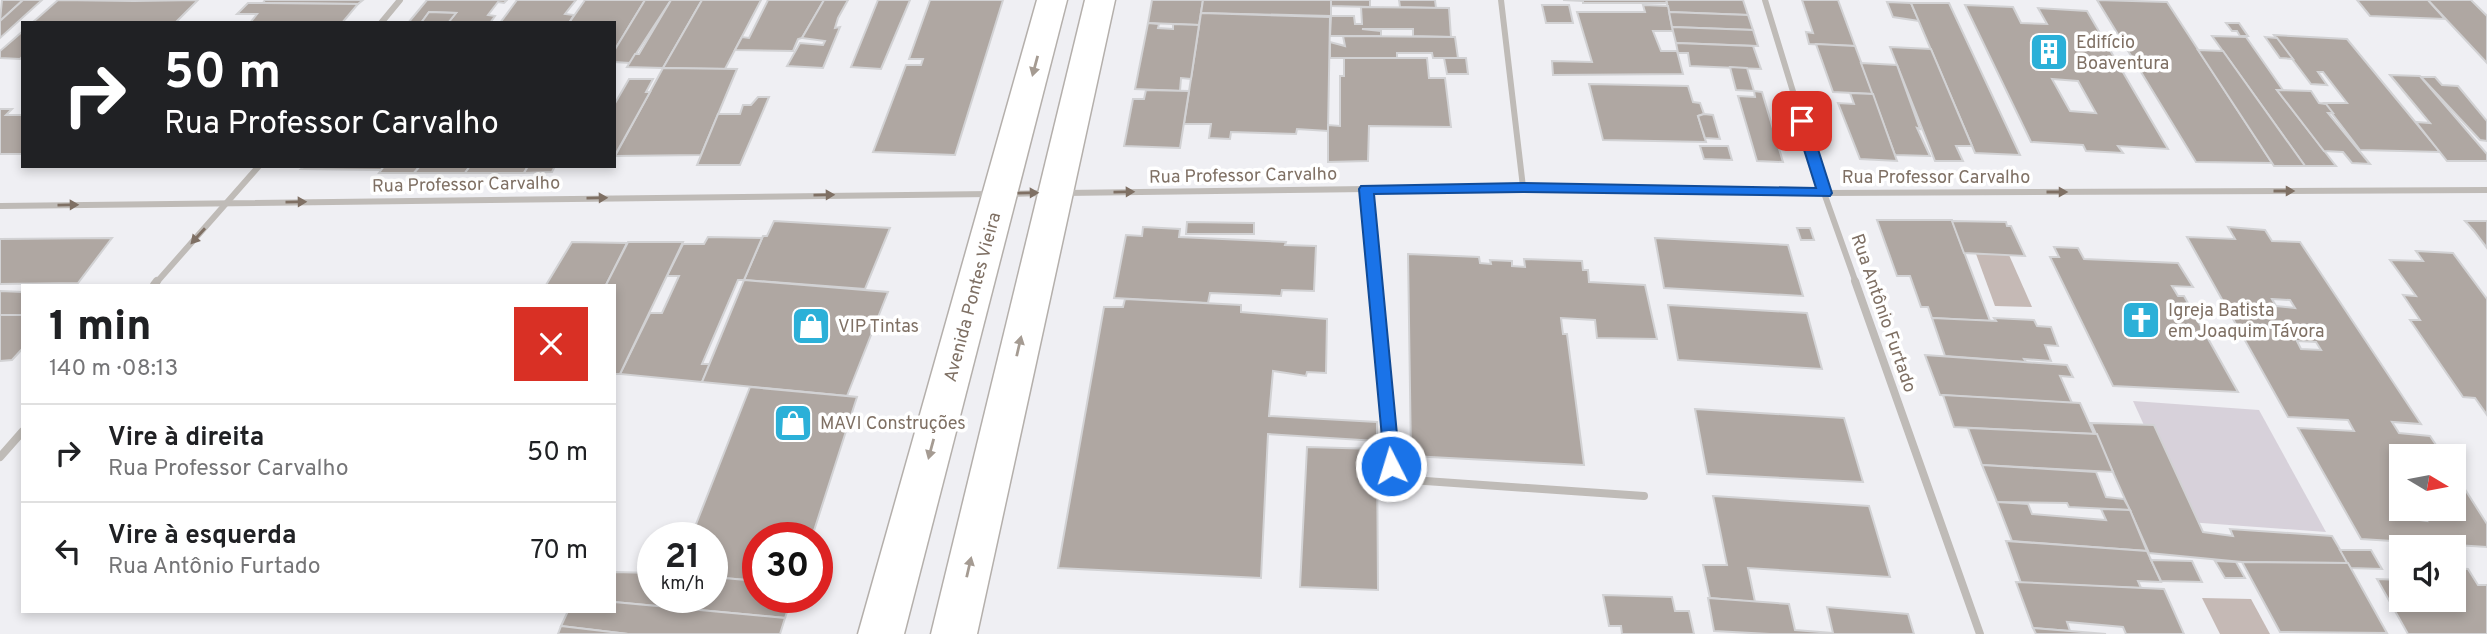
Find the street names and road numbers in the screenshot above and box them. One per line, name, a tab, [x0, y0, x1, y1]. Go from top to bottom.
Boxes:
street label: Rua Professor Carvalho	[1149, 163, 1337, 190]
street label: Rua Professor Carvalho	[1842, 167, 2030, 190]
street label: Rua Professor Carvalho	[372, 172, 560, 199]
street label: Avenida Pontes Vieira	[940, 210, 1007, 385]
street label: Rua Antônio Furtado	[1845, 231, 1921, 396]

